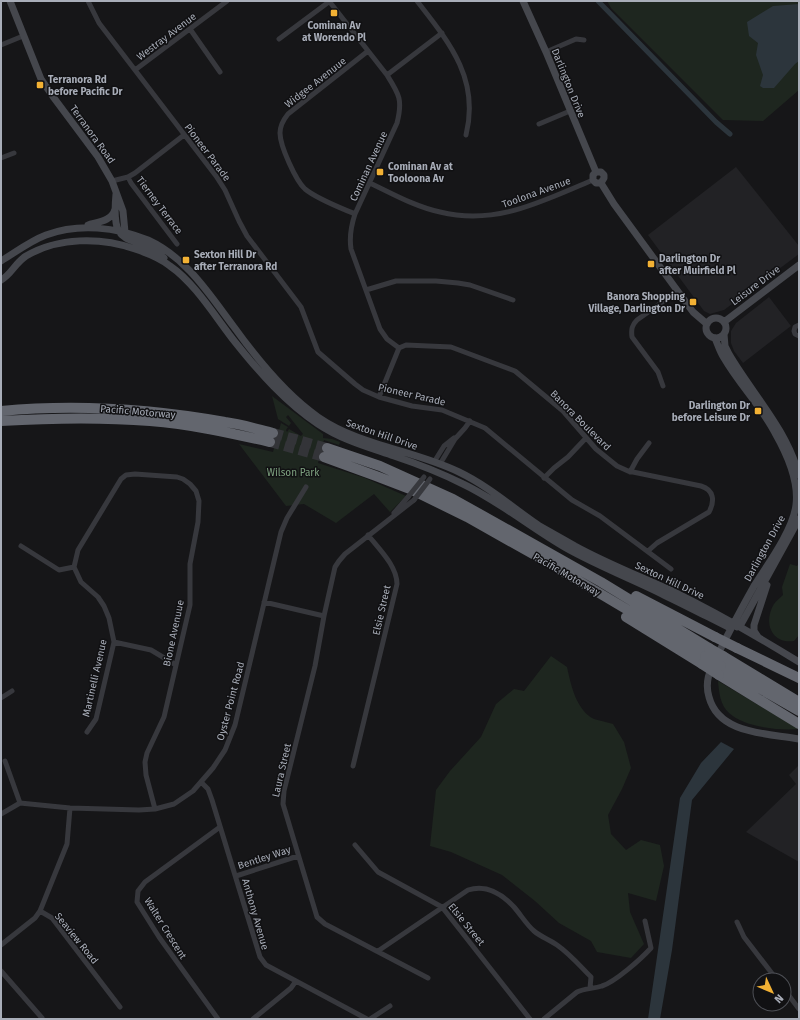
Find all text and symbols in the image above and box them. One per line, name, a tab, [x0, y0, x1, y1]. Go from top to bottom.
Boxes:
marker: Cominan Av at Worendo Pl	[329, 8, 339, 18]
street label: Westray Avenue	[134, 11, 199, 63]
place label: Cominan Av at Worendo Pl	[302, 20, 366, 44]
street label: Darlington Drive	[549, 47, 587, 120]
street label: Widgee Avenuue	[283, 55, 349, 111]
place label: Terranora Rd before Pacific Dr	[48, 74, 124, 98]
marker: Terranora Rd before Pacific Dr	[35, 80, 45, 90]
street label: Terranora Road	[67, 103, 117, 166]
street label: Pioneer Parade	[182, 122, 233, 184]
street label: Cominan Avenue	[347, 130, 390, 203]
place label: Cominan Av at Tooloona Av	[388, 161, 453, 185]
marker: Cominan Av at Tooloona Av	[375, 167, 385, 177]
street label: Tierney Terrace	[134, 174, 185, 237]
street label: Toolona Avenue	[500, 175, 572, 211]
place label: Sexton Hill Dr after Terranora Rd	[194, 249, 277, 273]
place label: Darlington Dr after Muirfield Pl	[659, 253, 736, 277]
marker: Sexton Hill Dr after Terranora Rd	[181, 255, 191, 265]
marker: Darlington Dr after Muirfield Pl	[646, 259, 656, 269]
street label: Leisure Drive	[729, 263, 783, 308]
place label: Banora Shopping Village, Darlington Dr	[588, 291, 686, 315]
marker: Banora Shopping Village, Darlington Dr	[688, 297, 698, 307]
street label: Pioneer Parade	[377, 381, 447, 409]
street label: Banora Boulevard	[548, 388, 613, 453]
place label: Darlington Dr before Leisure Dr	[672, 400, 751, 424]
street label: Pacific Motorway	[100, 403, 176, 421]
marker: Darlington Dr before Leisure Dr	[753, 406, 763, 416]
street label: Sexton Hill Drive	[344, 417, 419, 453]
park label: Wilson Park	[267, 467, 320, 479]
street label: Darlington Drive	[742, 513, 788, 584]
street label: Pacific Motorway	[531, 551, 602, 599]
street label: Sexton Hill Drive	[633, 560, 706, 602]
street label: Elsie Street	[370, 584, 394, 636]
street label: Bione Avenuue	[161, 599, 187, 668]
street label: Martinelli Avenue	[80, 638, 110, 718]
street label: Oyster Point Road	[215, 660, 247, 742]
street label: Laura Street	[270, 742, 294, 798]
street label: Bentley Way	[236, 844, 292, 872]
street label: Anthony Avenue	[239, 877, 271, 951]
street label: Walter Crescent	[141, 896, 189, 962]
street label: Elsie Street	[446, 901, 487, 948]
street label: Seaview Road	[52, 911, 100, 967]
north arrow	[752, 972, 792, 1012]
text: N	[772, 991, 786, 1006]

